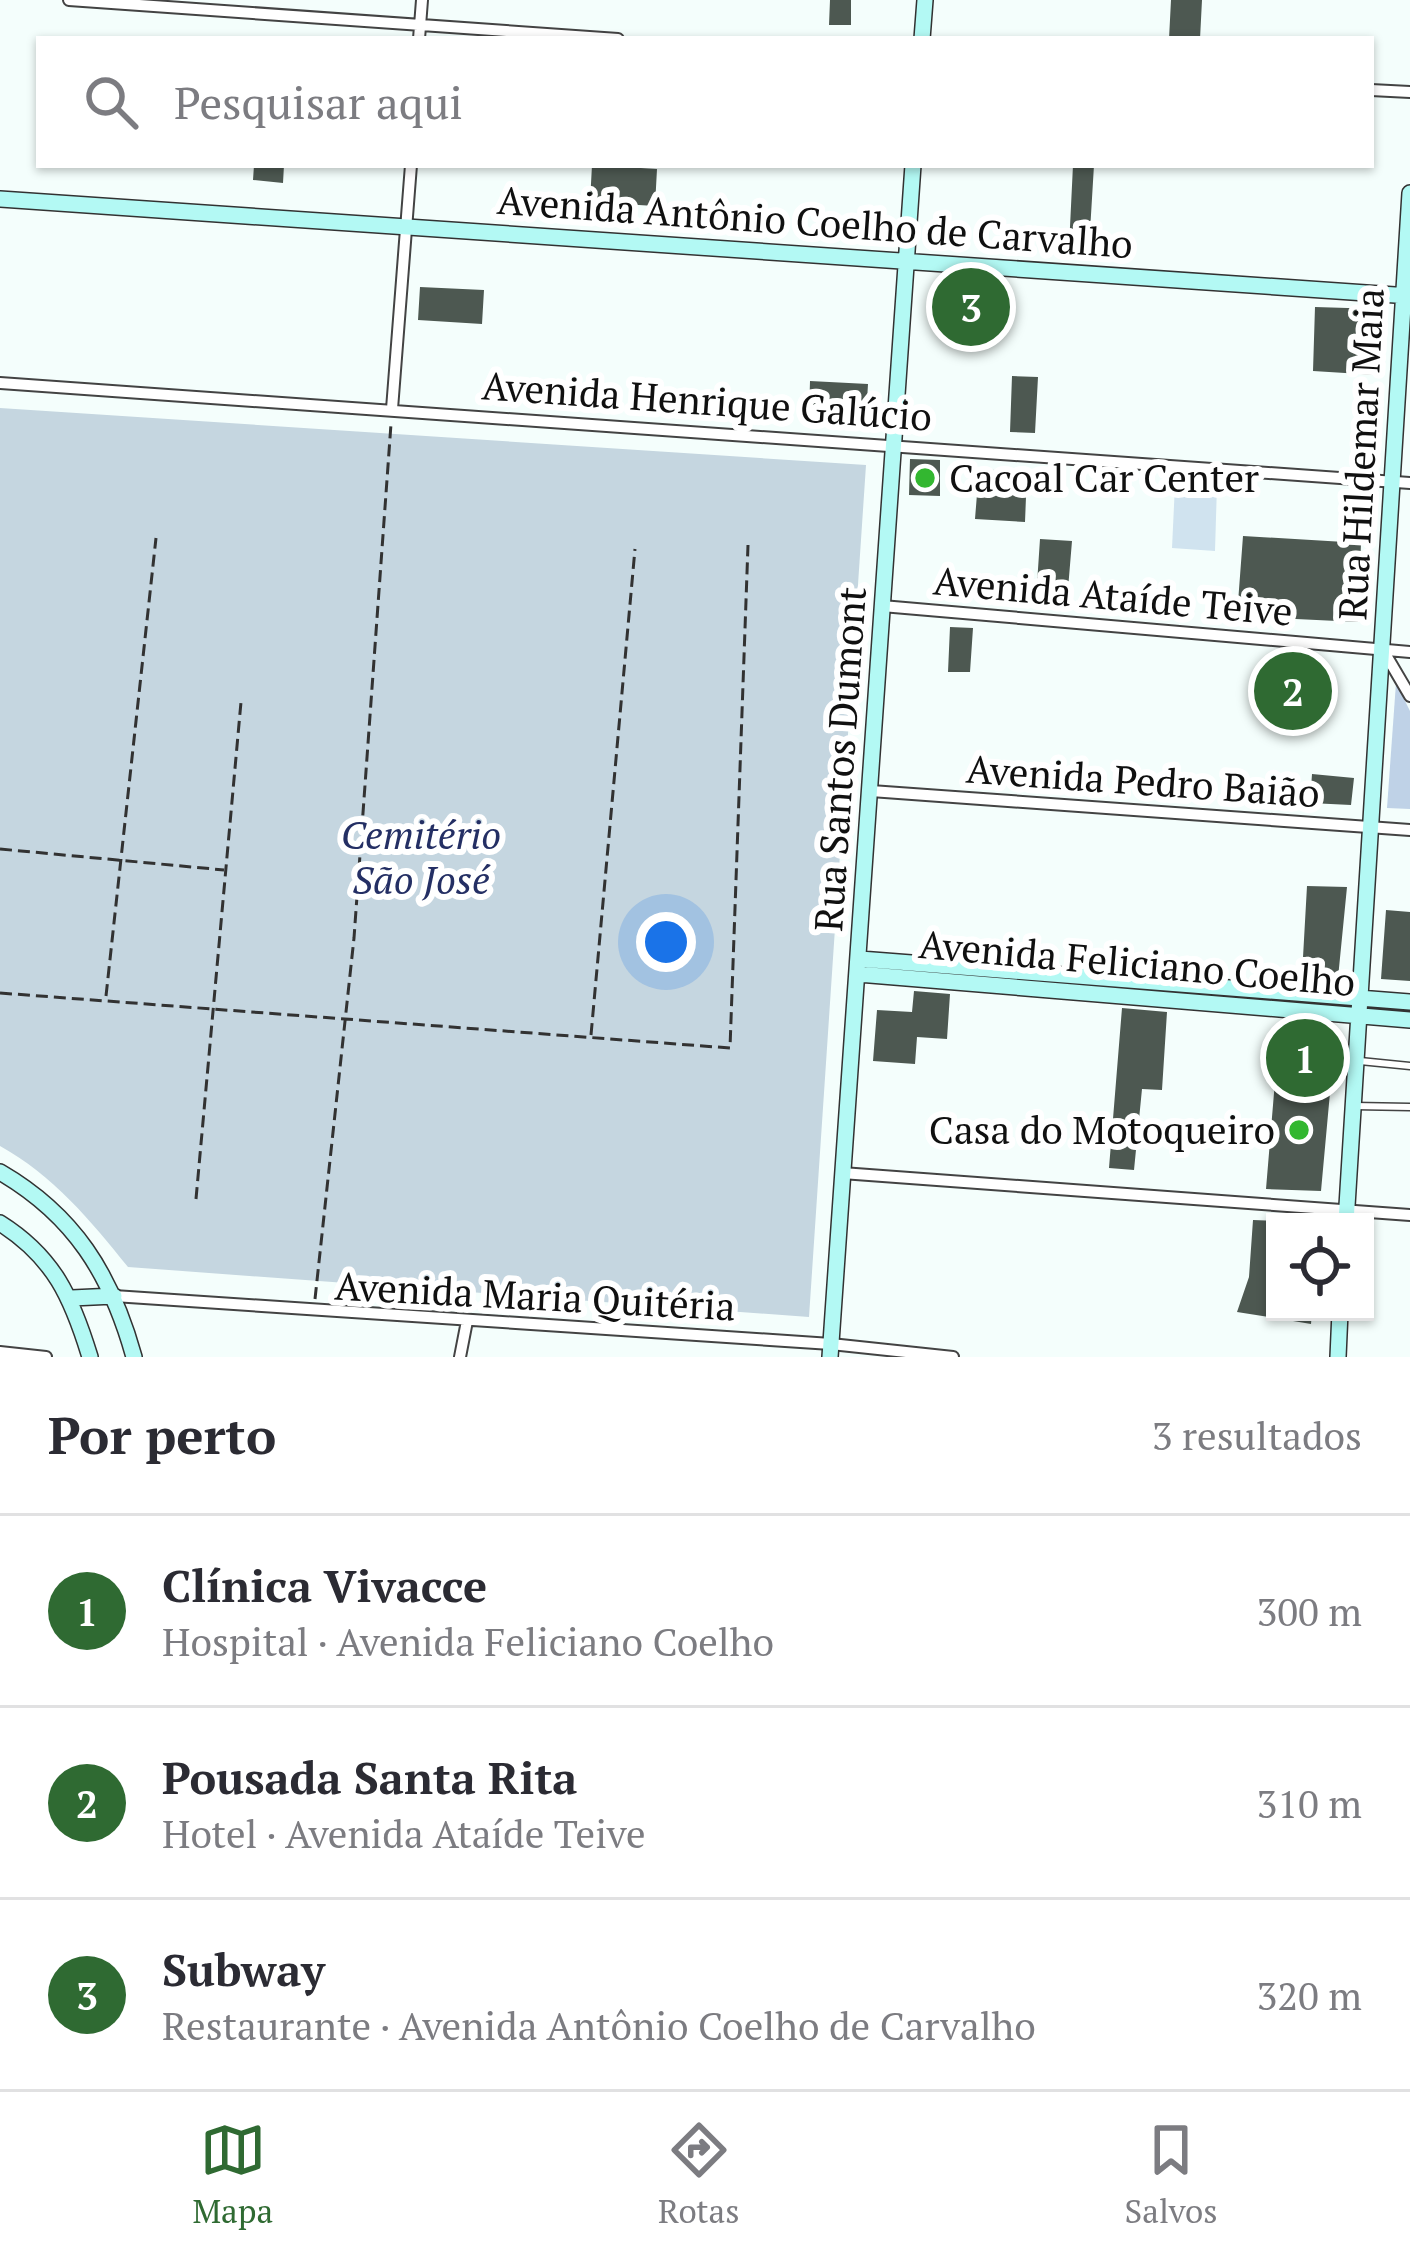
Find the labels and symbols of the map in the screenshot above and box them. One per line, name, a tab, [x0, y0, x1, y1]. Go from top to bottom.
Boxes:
street label: Avenida Antônio Coelho de Carvalho	[495, 173, 1135, 269]
pin: 3	[932, 262, 1010, 352]
street label: Rua Hildemar Maia	[1325, 287, 1395, 621]
street label: Avenida Henrique Galúcio	[480, 358, 934, 442]
place label: Cacoal Car Center	[949, 451, 1259, 503]
marker: Cacoal Car Center	[912, 465, 938, 491]
street label: Avenida Ataíde Teive	[931, 553, 1295, 637]
street label: Rua Santos Dumont	[801, 585, 877, 933]
pin: 2	[1254, 646, 1332, 736]
street label: Avenida Pedro Baião	[965, 742, 1322, 818]
park label: Cemitério São José	[341, 808, 501, 905]
your location	[636, 912, 696, 972]
street label: Avenida Feliciano Coelho	[917, 917, 1357, 1007]
pin: 1	[1266, 1013, 1344, 1103]
place label: Casa do Motoqueiro	[929, 1103, 1275, 1155]
marker: Casa do Motoqueiro	[1286, 1117, 1312, 1143]
street label: Avenida Maria Quitéria	[333, 1259, 737, 1331]

